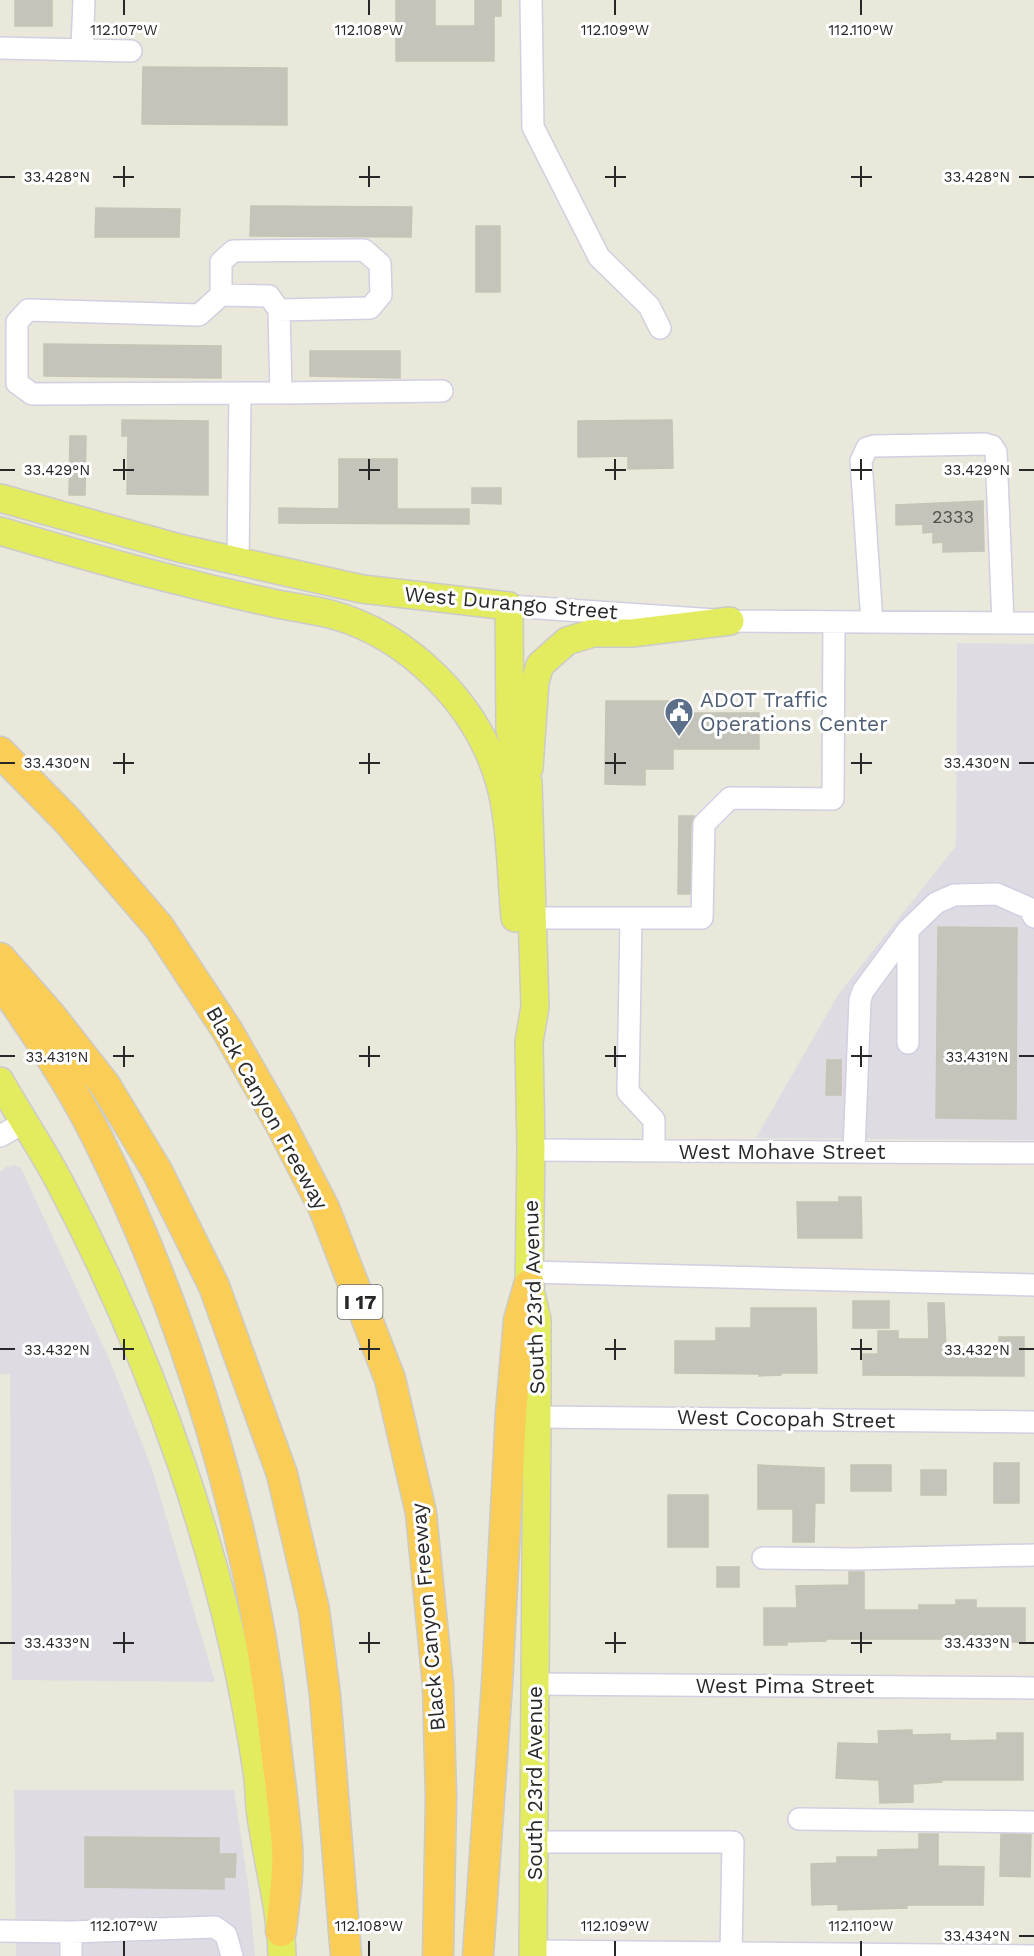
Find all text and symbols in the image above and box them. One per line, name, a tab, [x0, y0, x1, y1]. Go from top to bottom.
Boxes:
text: 112.107°W	[90, 21, 158, 39]
text: 112.108°W	[335, 21, 403, 39]
text: 112.109°W	[581, 21, 649, 39]
text: 112.110°W	[828, 21, 894, 39]
text: 33.428°N	[24, 168, 90, 186]
text: 33.428°N	[944, 168, 1010, 186]
text: 33.429°N	[24, 461, 90, 479]
text: 33.429°N	[944, 461, 1010, 479]
house number: 2333	[932, 506, 974, 527]
street label: West Durango Street	[403, 581, 619, 624]
place label: ADOT Traffic Operations Center	[700, 687, 888, 736]
public building icon: ADOT Traffic Operations Center	[663, 696, 695, 738]
text: 33.430°N	[24, 754, 90, 772]
text: 33.430°N	[944, 754, 1010, 772]
street label: Black Canyon Freeway	[201, 1002, 334, 1214]
text: 33.431°N	[25, 1048, 89, 1066]
text: 33.431°N	[945, 1048, 1009, 1066]
street label: West Mohave Street	[679, 1139, 886, 1164]
street label: South 23rd Avenue	[518, 1199, 549, 1395]
road number: I 17	[338, 1285, 382, 1319]
text: 33.432°N	[24, 1341, 90, 1359]
text: 33.432°N	[944, 1341, 1010, 1359]
street label: West Cocopah Street	[677, 1404, 896, 1433]
street label: Black Canyon Freeway	[405, 1502, 450, 1732]
text: 33.433°N	[24, 1634, 90, 1652]
text: 33.433°N	[944, 1634, 1010, 1652]
street label: West Pima Street	[696, 1673, 875, 1698]
street label: South 23rd Avenue	[522, 1686, 547, 1880]
text: 112.107°W	[90, 1917, 158, 1935]
text: 112.108°W	[335, 1917, 403, 1935]
text: 112.109°W	[581, 1917, 649, 1935]
text: 112.110°W	[828, 1917, 894, 1935]
text: 33.434°N	[944, 1927, 1010, 1945]

